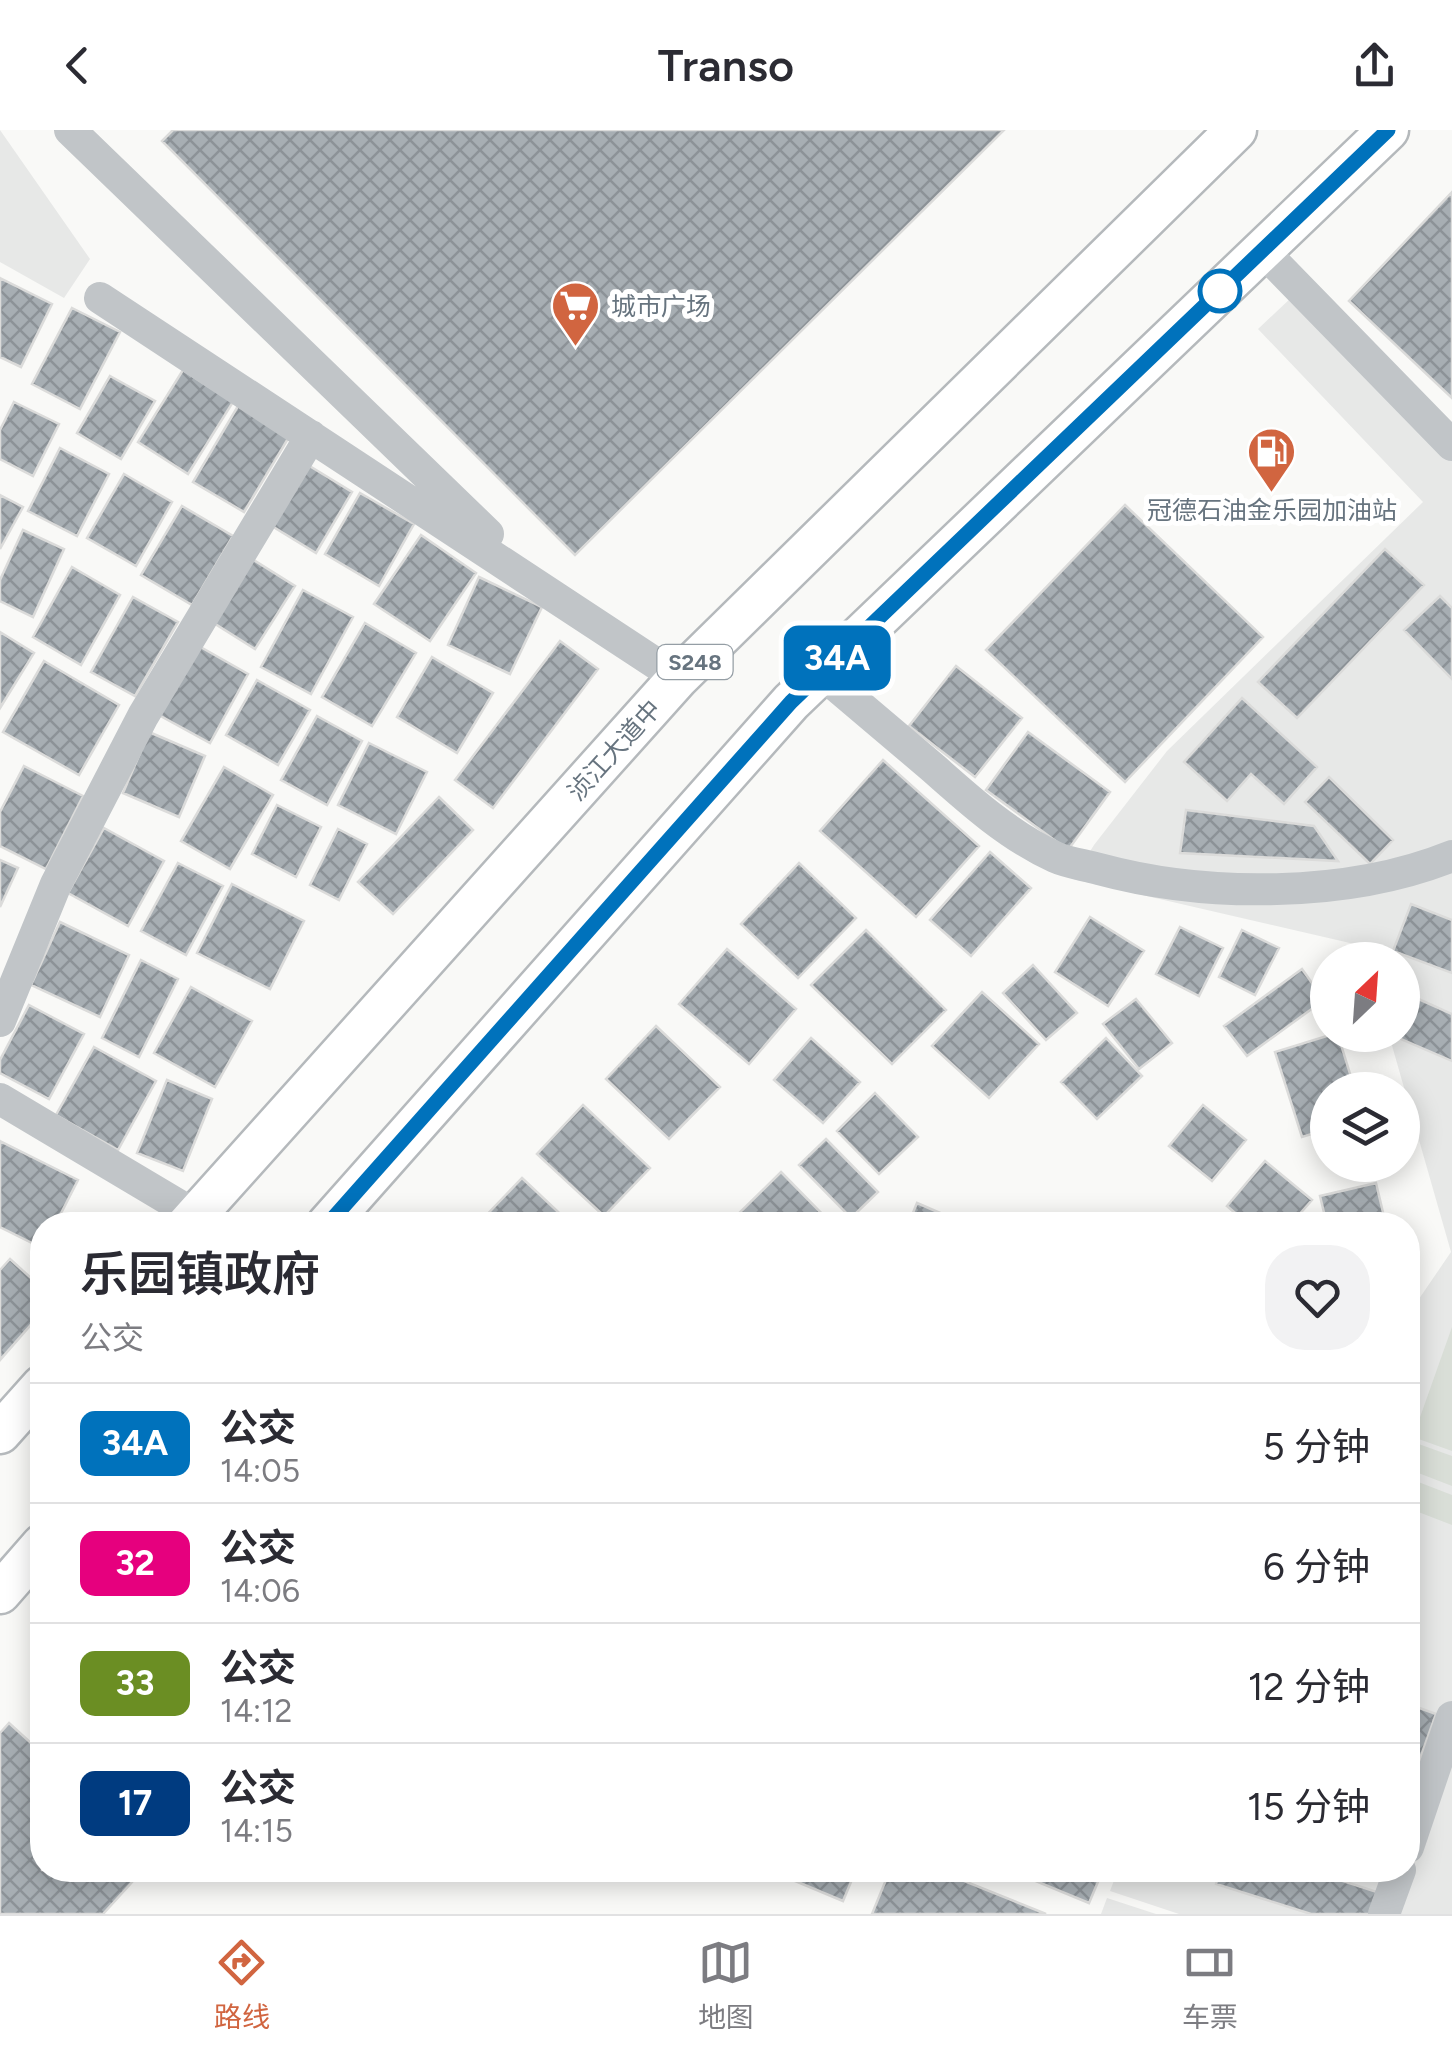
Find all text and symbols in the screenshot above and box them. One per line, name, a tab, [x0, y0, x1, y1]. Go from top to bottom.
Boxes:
icon: back	[50, 38, 105, 93]
text: Transo	[658, 38, 794, 92]
icon: share	[1347, 38, 1402, 93]
unlabelled marker	[1199, 270, 1241, 312]
supermarket icon: 城市广场	[550, 280, 602, 348]
place label: 城市广场	[611, 291, 711, 321]
fuel station icon: 冠德石油金乐园加油站	[1246, 426, 1298, 494]
place label: 冠德石油金乐园加油站	[1147, 495, 1397, 525]
line badge: 34A	[780, 626, 894, 690]
text: 34A	[804, 637, 870, 679]
road number: S248	[658, 645, 732, 679]
street label: 浈江大道中	[561, 694, 667, 806]
north arrow	[1310, 942, 1420, 1052]
map controls	[1310, 942, 1420, 1182]
button: layers	[1310, 1072, 1420, 1182]
text: 乐园镇政府	[80, 1245, 320, 1303]
button: heart	[1265, 1245, 1370, 1350]
text: 公交	[80, 1319, 144, 1357]
text: 公交	[220, 1405, 296, 1451]
text: 34A	[102, 1422, 168, 1464]
text: 5 分钟	[1263, 1424, 1370, 1470]
text: 14:05	[220, 1452, 300, 1490]
text: 公交	[220, 1525, 296, 1571]
text: 32	[115, 1542, 155, 1584]
text: 6 分钟	[1263, 1544, 1370, 1590]
text: 14:06	[220, 1572, 300, 1610]
text: 公交	[220, 1645, 296, 1691]
text: 33	[116, 1662, 154, 1704]
text: 12 分钟	[1248, 1664, 1370, 1710]
text: 14:12	[220, 1692, 292, 1730]
text: 公交	[220, 1765, 296, 1811]
text: 17	[118, 1782, 152, 1824]
text: 15 分钟	[1247, 1784, 1370, 1830]
text: 14:15	[220, 1812, 293, 1850]
tab: 路线	[214, 1935, 270, 2035]
tab: 地图	[698, 1935, 754, 2035]
tab: 车票	[1182, 1935, 1238, 2035]

